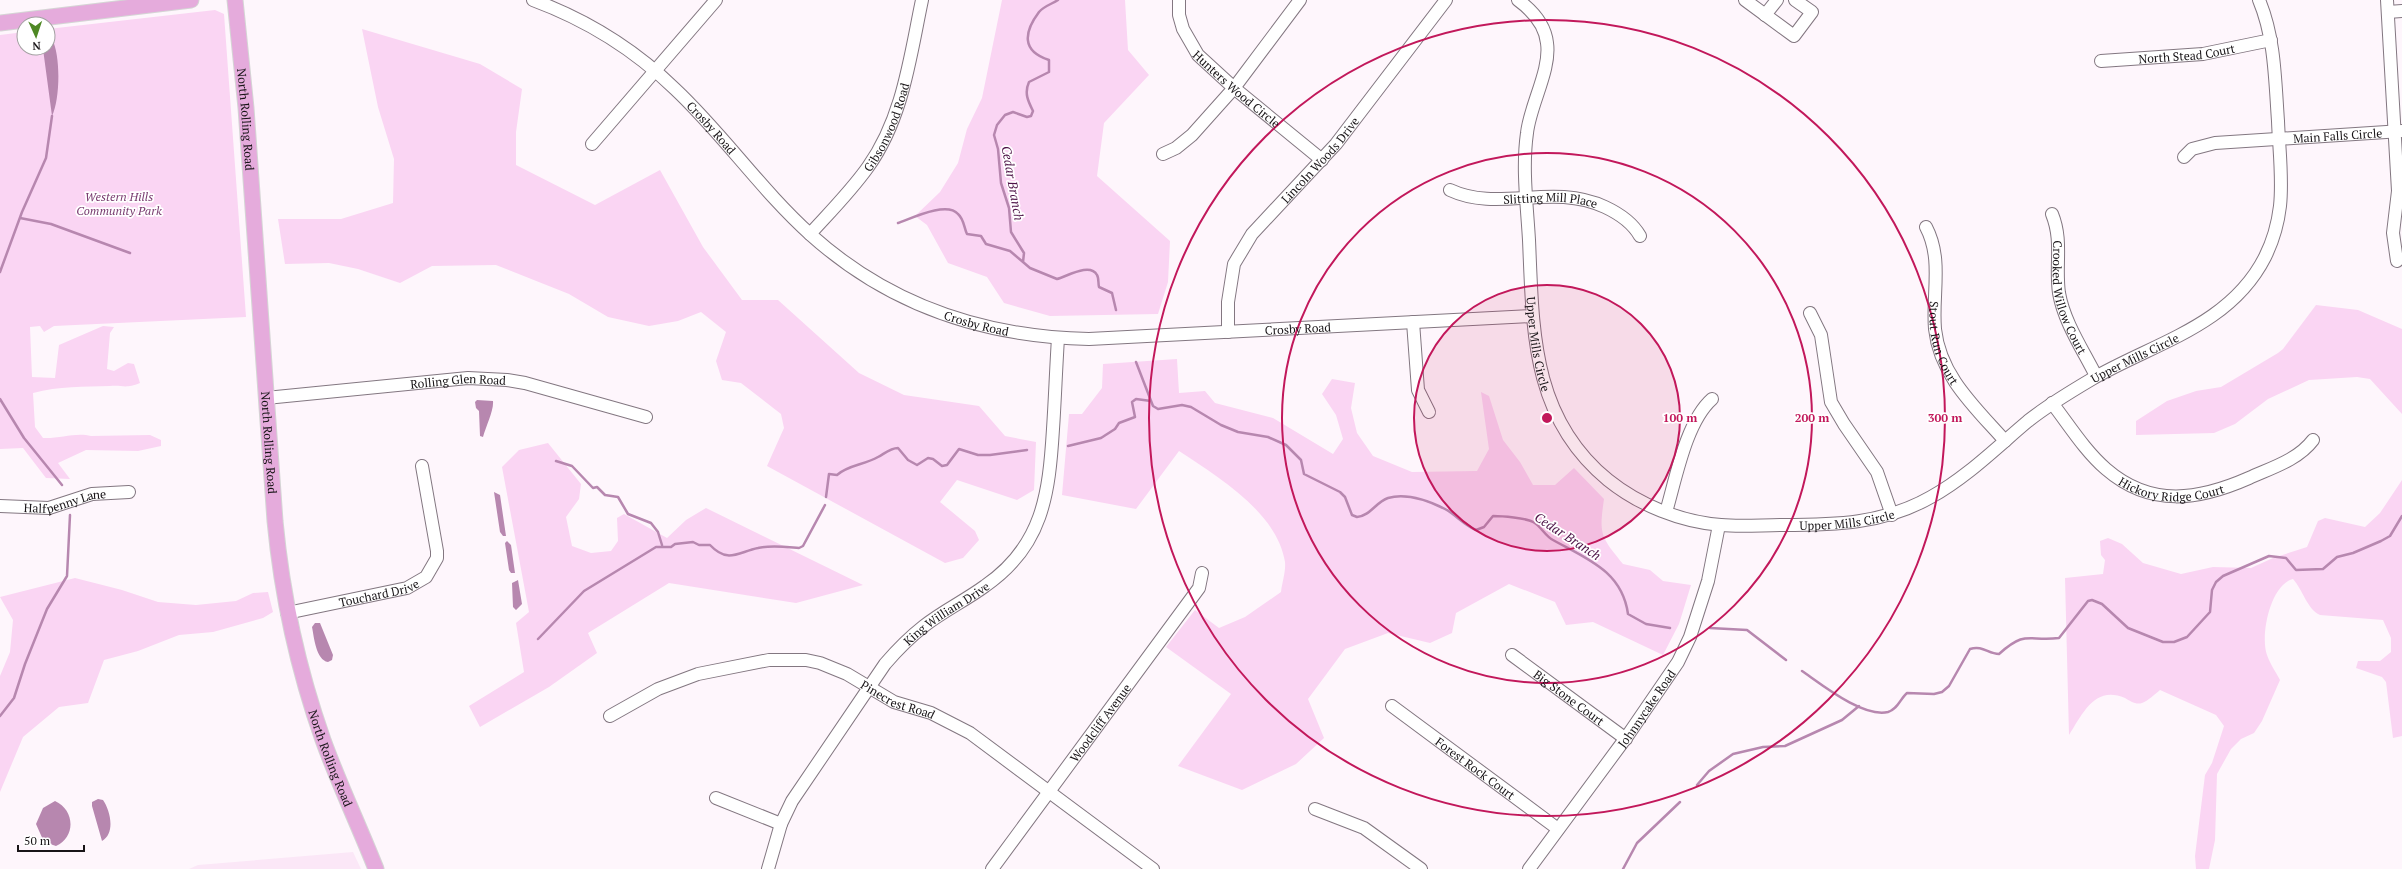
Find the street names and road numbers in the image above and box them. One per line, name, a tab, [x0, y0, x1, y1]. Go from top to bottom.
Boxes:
street label: North Stead Court	[2138, 40, 2237, 66]
street label: Hunters Wood Circle	[1190, 47, 1284, 130]
street label: North Rolling Road	[235, 68, 258, 171]
street label: Gibsonwood Road	[860, 81, 912, 174]
street label: Crosby Road	[684, 98, 740, 157]
street label: Lincoln Woods Drive	[1278, 114, 1362, 206]
street label: Main Falls Circle	[2293, 125, 2383, 145]
street label: Slitting Mill Place	[1503, 189, 1600, 211]
street label: Crooked Willow Court	[2050, 240, 2091, 357]
street label: Upper Mills Circle	[1524, 296, 1554, 393]
street label: Stout Run Court	[1927, 301, 1963, 388]
street label: Crosby Road	[942, 307, 1010, 338]
street label: Crosby Road	[1264, 319, 1332, 337]
street label: Upper Mills Circle	[2088, 330, 2181, 386]
street label: Rolling Glen Road	[410, 370, 507, 391]
street label: North Rolling Road	[258, 391, 281, 495]
street label: Hickory Ridge Court	[2116, 473, 2226, 504]
street label: Halfpenny Lane	[23, 486, 106, 516]
street label: Upper Mills Circle	[1799, 506, 1896, 532]
street label: Touchard Drive	[337, 575, 421, 610]
street label: King William Drive	[900, 578, 992, 648]
street label: Big Stone Court	[1531, 666, 1608, 728]
street label: Johnnycake Road	[1614, 666, 1679, 750]
street label: Pinecrest Road	[858, 677, 938, 722]
street label: Woodcliff Avenue	[1066, 680, 1134, 765]
street label: North Rolling Road	[306, 708, 357, 809]
street label: Forest Rock Court	[1433, 734, 1519, 803]

